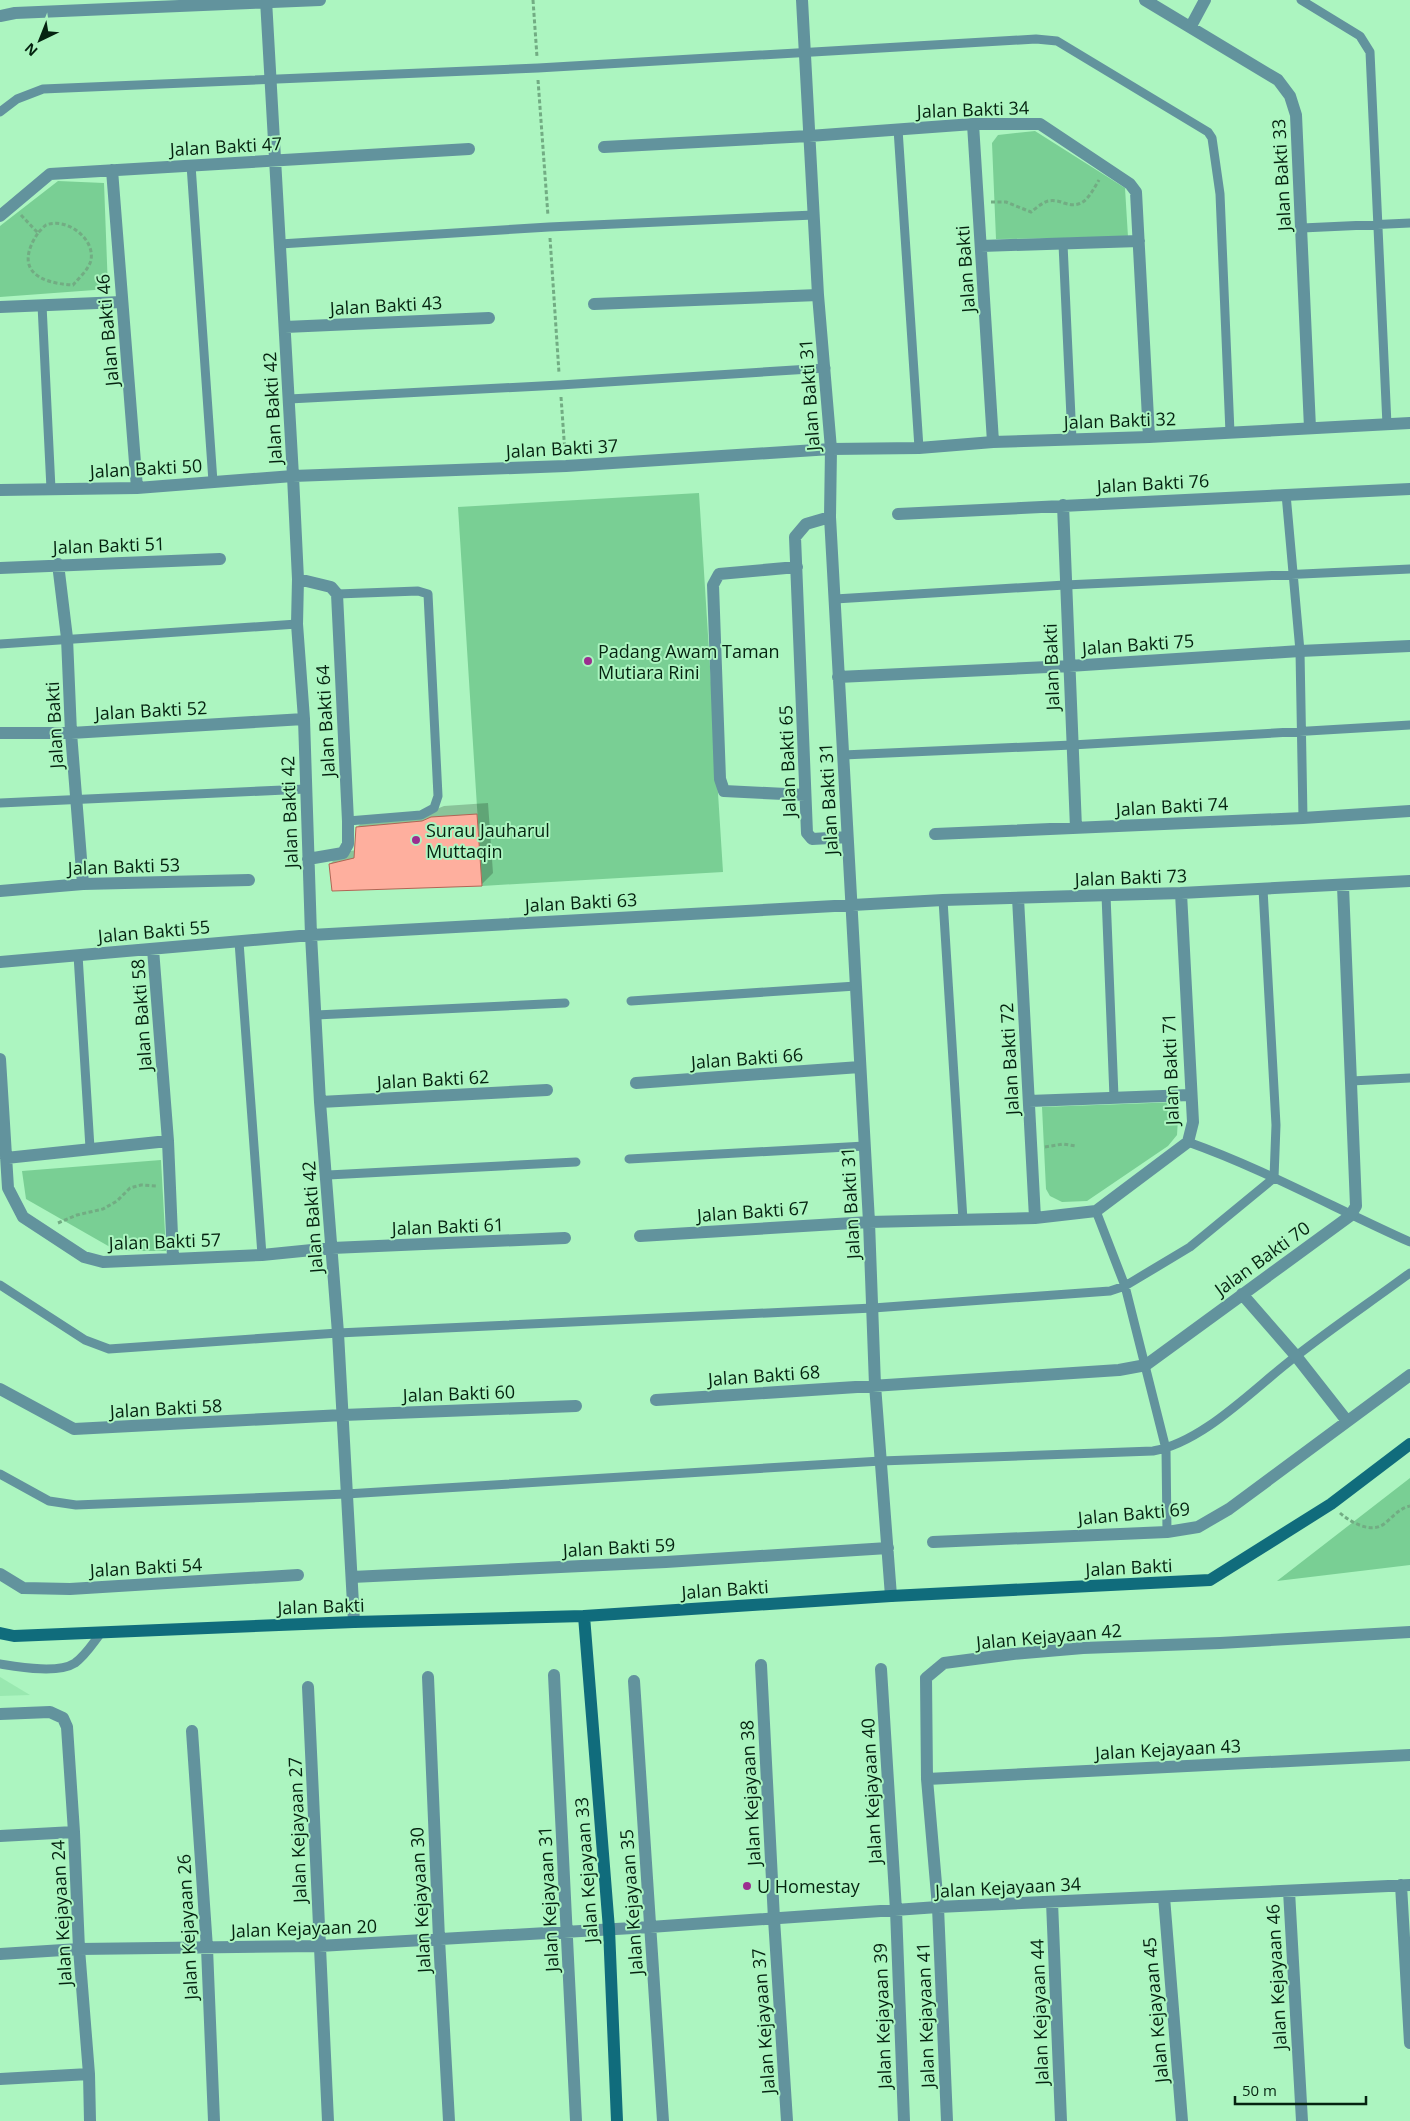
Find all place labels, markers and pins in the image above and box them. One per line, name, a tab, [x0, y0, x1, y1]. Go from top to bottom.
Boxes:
place label: Padang Awam Taman Mutiara Rini	[598, 639, 780, 684]
marker: Padang Awam Taman Mutiara Rini	[582, 655, 594, 667]
place label: Surau Jauharul Muttaqin	[426, 818, 550, 863]
marker: Surau Jauharul Muttaqin	[410, 834, 422, 846]
place label: U Homestay	[757, 1874, 861, 1898]
marker: U Homestay	[741, 1880, 753, 1892]

